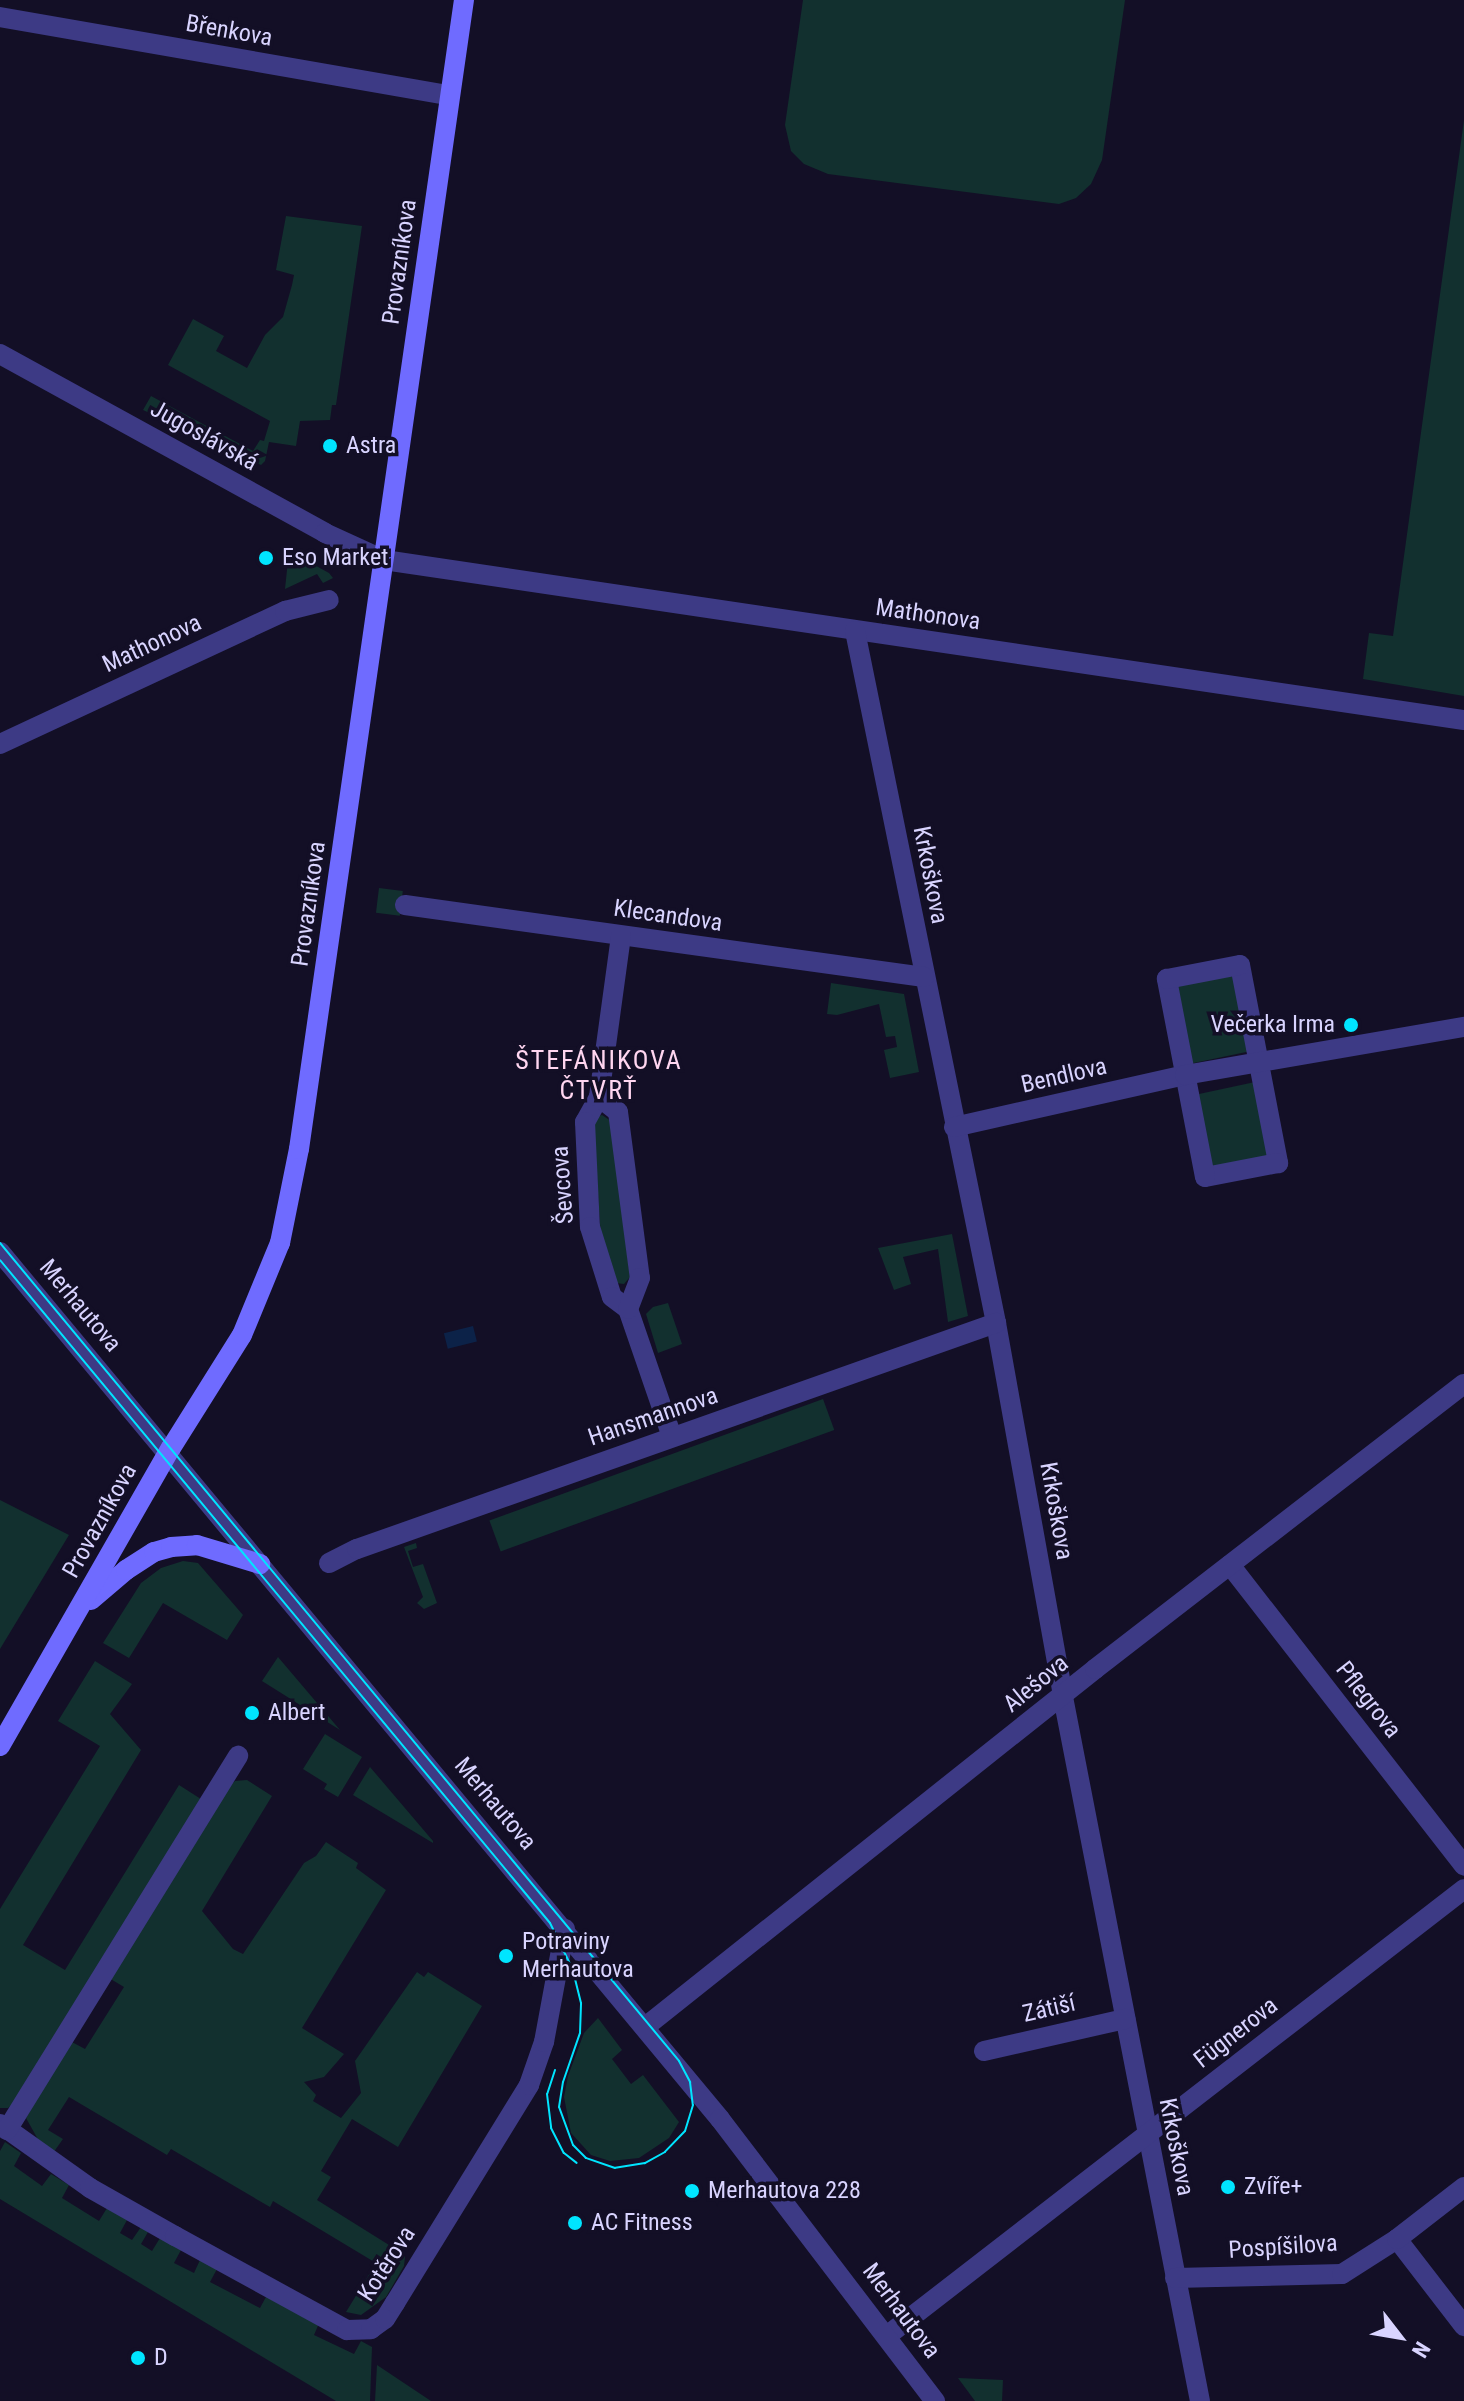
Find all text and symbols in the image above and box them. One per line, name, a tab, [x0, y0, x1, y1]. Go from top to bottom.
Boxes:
street label: Břenkova	[183, 9, 275, 53]
street label: Provazníkova	[377, 198, 423, 326]
street label: Jugoslávská	[145, 395, 263, 477]
place label: Astra	[346, 432, 396, 460]
marker: Astra	[321, 437, 339, 455]
place label: Eso Market	[282, 544, 388, 572]
marker: Eso Market	[257, 549, 275, 567]
street label: Mathonova	[874, 593, 982, 637]
street label: Mathonova	[98, 609, 206, 679]
street label: Krkoškova	[906, 824, 954, 926]
street label: Provazníkova	[286, 840, 332, 968]
street label: Klecandova	[612, 894, 724, 938]
place label: Večerka Irma	[1210, 1011, 1335, 1039]
marker: Večerka Irma	[1342, 1016, 1360, 1034]
district label: ŠTEFÁNIKOVA ČTVRŤ	[515, 1045, 683, 1106]
street label: Bendlova	[1018, 1052, 1110, 1100]
street label: Ševcova	[546, 1145, 580, 1225]
street label: Merhautova	[33, 1254, 127, 1358]
street label: Hansmannova	[584, 1381, 722, 1453]
street label: Provazníkova	[57, 1459, 143, 1583]
street label: Krkoškova	[1033, 1460, 1079, 1562]
street label: Alešova	[998, 1649, 1074, 1719]
street label: Pflegrova	[1329, 1656, 1407, 1744]
place label: Albert	[268, 1699, 325, 1727]
marker: Albert	[243, 1704, 261, 1722]
street label: Merhautova	[448, 1752, 542, 1856]
place label: Potraviny Merhautova	[522, 1928, 634, 1984]
marker: Potraviny Merhautova	[497, 1947, 515, 1965]
street label: Zátiší	[1020, 1989, 1078, 2029]
street label: Fügnerova	[1188, 1991, 1284, 2075]
street label: Krkoškova	[1152, 2096, 1200, 2198]
place label: Zvíře+	[1244, 2173, 1302, 2201]
place label: Merhautova 228	[708, 2177, 861, 2205]
marker: Zvíře+	[1219, 2178, 1237, 2196]
marker: Merhautova 228	[683, 2182, 701, 2200]
place label: AC Fitness	[591, 2209, 693, 2237]
marker: AC Fitness	[566, 2214, 584, 2232]
street label: Kotěrova	[352, 2221, 422, 2307]
street label: Pospíšilova	[1228, 2229, 1338, 2265]
street label: Merhautova	[856, 2258, 946, 2364]
north arrow	[1360, 2297, 1440, 2377]
text: N	[1407, 2337, 1435, 2362]
place label: D	[154, 2344, 168, 2372]
marker: D	[129, 2349, 147, 2367]

